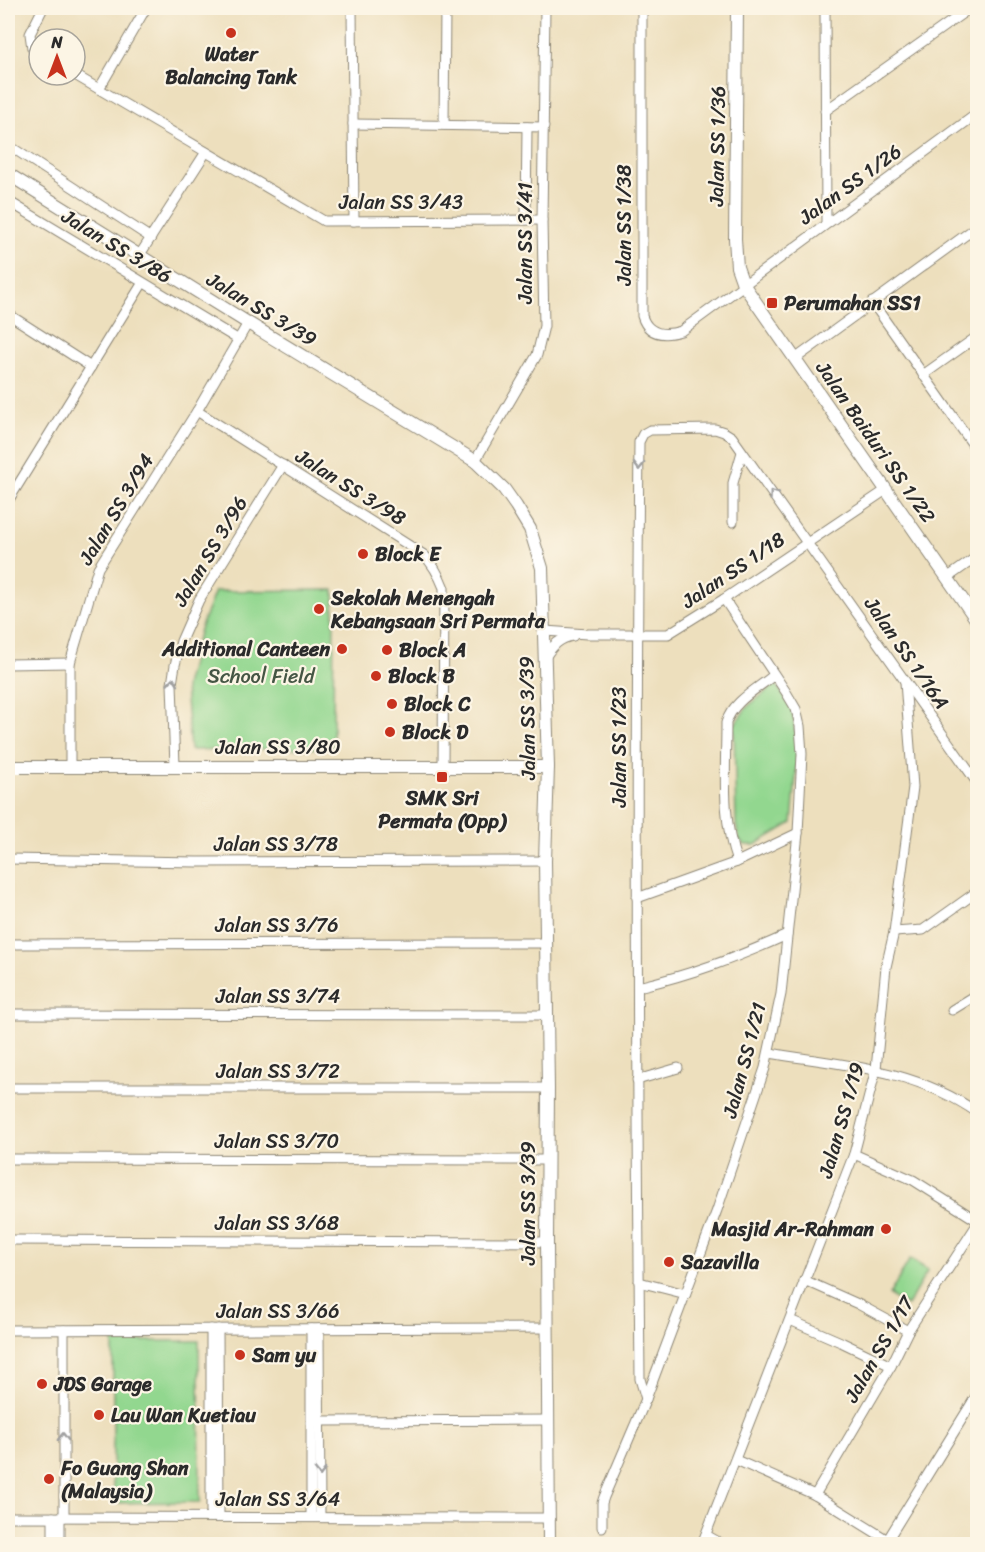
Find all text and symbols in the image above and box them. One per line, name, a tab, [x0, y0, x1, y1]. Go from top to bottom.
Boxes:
marker: Water Balancing Tank	[224, 26, 238, 40]
north arrow	[27, 27, 87, 87]
text: N	[50, 28, 63, 57]
place label: Water Balancing Tank	[165, 37, 298, 95]
street label: Jalan SS 1/36	[699, 86, 736, 208]
street label: Jalan SS 1/26	[790, 135, 910, 235]
street label: Jalan SS 1/38	[607, 164, 642, 287]
street label: Jalan SS 3/41	[508, 182, 543, 305]
street label: Jalan SS 3/43	[338, 185, 463, 220]
street label: Jalan SS 3/86	[54, 199, 179, 293]
street label: Jalan SS 3/39	[199, 262, 324, 356]
place label: Perumahan SS1	[784, 286, 921, 321]
marker: Perumahan SS1	[765, 296, 779, 310]
street label: Jalan Baiduri SS 1/22	[806, 353, 945, 531]
street label: Jalan SS 3/98	[288, 439, 413, 535]
street label: Jalan SS 3/94	[69, 447, 164, 573]
one-way arrow	[633, 461, 645, 470]
street label: Jalan SS 3/96	[163, 489, 257, 614]
one-way arrow	[769, 490, 780, 501]
street label: Jalan SS 1/18	[673, 523, 792, 619]
place label: Block E	[375, 537, 442, 572]
marker: Block E	[356, 547, 370, 561]
place label: Sekolah Menengah Kebangsaan Sri Permata	[330, 581, 546, 639]
street label: Jalan SS 1/16A	[854, 589, 959, 717]
marker: Sekolah Menengah Kebangsaan Sri Permata	[312, 602, 326, 616]
place label: Additional Canteen	[161, 632, 330, 667]
place label: Block A	[399, 633, 466, 668]
marker: Additional Canteen	[335, 642, 349, 656]
marker: Block A	[380, 643, 394, 657]
street label: Jalan SS 3/39	[509, 656, 546, 781]
park label: School Field	[207, 659, 316, 694]
place label: Block B	[388, 659, 455, 694]
marker: Block B	[369, 669, 383, 683]
one-way arrow	[166, 678, 179, 687]
place label: Block C	[404, 687, 471, 722]
street label: Jalan SS 1/23	[602, 687, 637, 808]
marker: Block C	[385, 697, 399, 711]
place label: Block D	[402, 715, 469, 750]
marker: Block D	[383, 725, 397, 739]
street label: Jalan SS 3/80	[214, 730, 341, 765]
marker: SMK Sri Permata (Opp)	[435, 770, 449, 784]
place label: SMK Sri Permata (Opp)	[378, 781, 508, 839]
street label: Jalan SS 3/78	[213, 827, 338, 862]
street label: Jalan SS 3/76	[214, 908, 339, 943]
street label: Jalan SS 3/74	[215, 979, 340, 1014]
street label: Jalan SS 1/21	[712, 999, 777, 1123]
street label: Jalan SS 3/72	[215, 1054, 340, 1089]
street label: Jalan SS 1/19	[808, 1058, 875, 1183]
street label: Jalan SS 3/70	[214, 1124, 339, 1159]
street label: Jalan SS 3/39	[511, 1141, 546, 1266]
street label: Jalan SS 3/68	[214, 1206, 339, 1241]
place label: Masjid Ar-Rahman	[710, 1212, 874, 1247]
marker: Masjid Ar-Rahman	[879, 1222, 893, 1236]
place label: Sazavilla	[680, 1245, 759, 1280]
marker: Sazavilla	[662, 1255, 676, 1269]
street label: Jalan SS 1/17	[834, 1288, 925, 1410]
street label: Jalan SS 3/66	[215, 1294, 340, 1329]
place label: Sam yu	[251, 1338, 317, 1373]
marker: Sam yu	[233, 1348, 247, 1362]
place label: JDS Garage	[53, 1367, 152, 1402]
marker: JDS Garage	[35, 1377, 49, 1391]
place label: Lau Wan Kuetiau	[111, 1398, 256, 1433]
marker: Lau Wan Kuetiau	[92, 1408, 106, 1422]
one-way arrow	[57, 1433, 69, 1442]
place label: Fo Guang Shan (Malaysia)	[60, 1451, 189, 1509]
one-way arrow	[314, 1467, 326, 1476]
marker: Fo Guang Shan (Malaysia)	[42, 1472, 56, 1486]
street label: Jalan SS 3/64	[215, 1482, 340, 1517]

